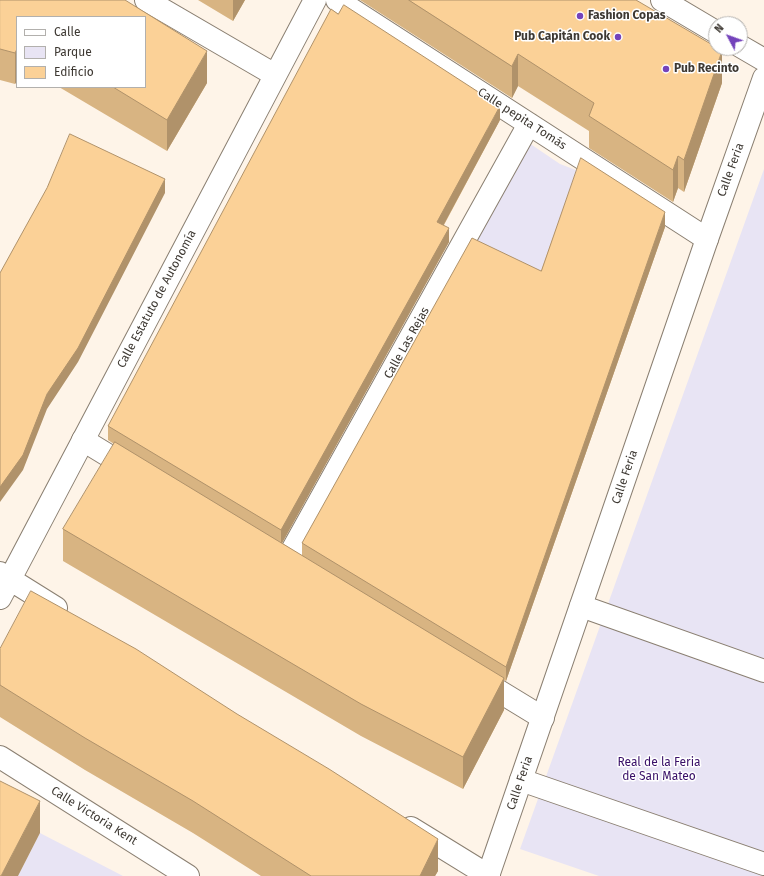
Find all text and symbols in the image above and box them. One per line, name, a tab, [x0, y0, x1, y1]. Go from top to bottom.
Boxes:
place label: Fashion Copas	[588, 9, 665, 23]
marker: Fashion Copas	[575, 11, 585, 21]
legend	[16, 16, 146, 88]
north arrow	[708, 16, 748, 56]
text: N	[712, 21, 727, 35]
text: Calle	[54, 25, 81, 39]
place label: Pub Capitán Cook	[514, 30, 610, 44]
marker: Pub Capitán Cook	[613, 32, 623, 42]
text: Parque	[54, 45, 92, 59]
place label: Pub Recinto	[674, 62, 739, 76]
marker: Pub Recinto	[661, 64, 671, 74]
text: Edificio	[54, 65, 94, 79]
street label: Calle pepita Tomás	[475, 85, 569, 153]
street label: Calle Feria	[715, 141, 747, 199]
street label: Calle Estatuto de Autonomía	[114, 228, 200, 370]
street label: Calle Las Rejas	[381, 305, 433, 381]
street label: Calle Feria	[609, 448, 641, 506]
street label: Calle Feria	[504, 754, 536, 812]
park label: Real de la Feria de San Mateo	[617, 756, 701, 784]
street label: Calle Victoria Kent	[48, 784, 140, 848]

